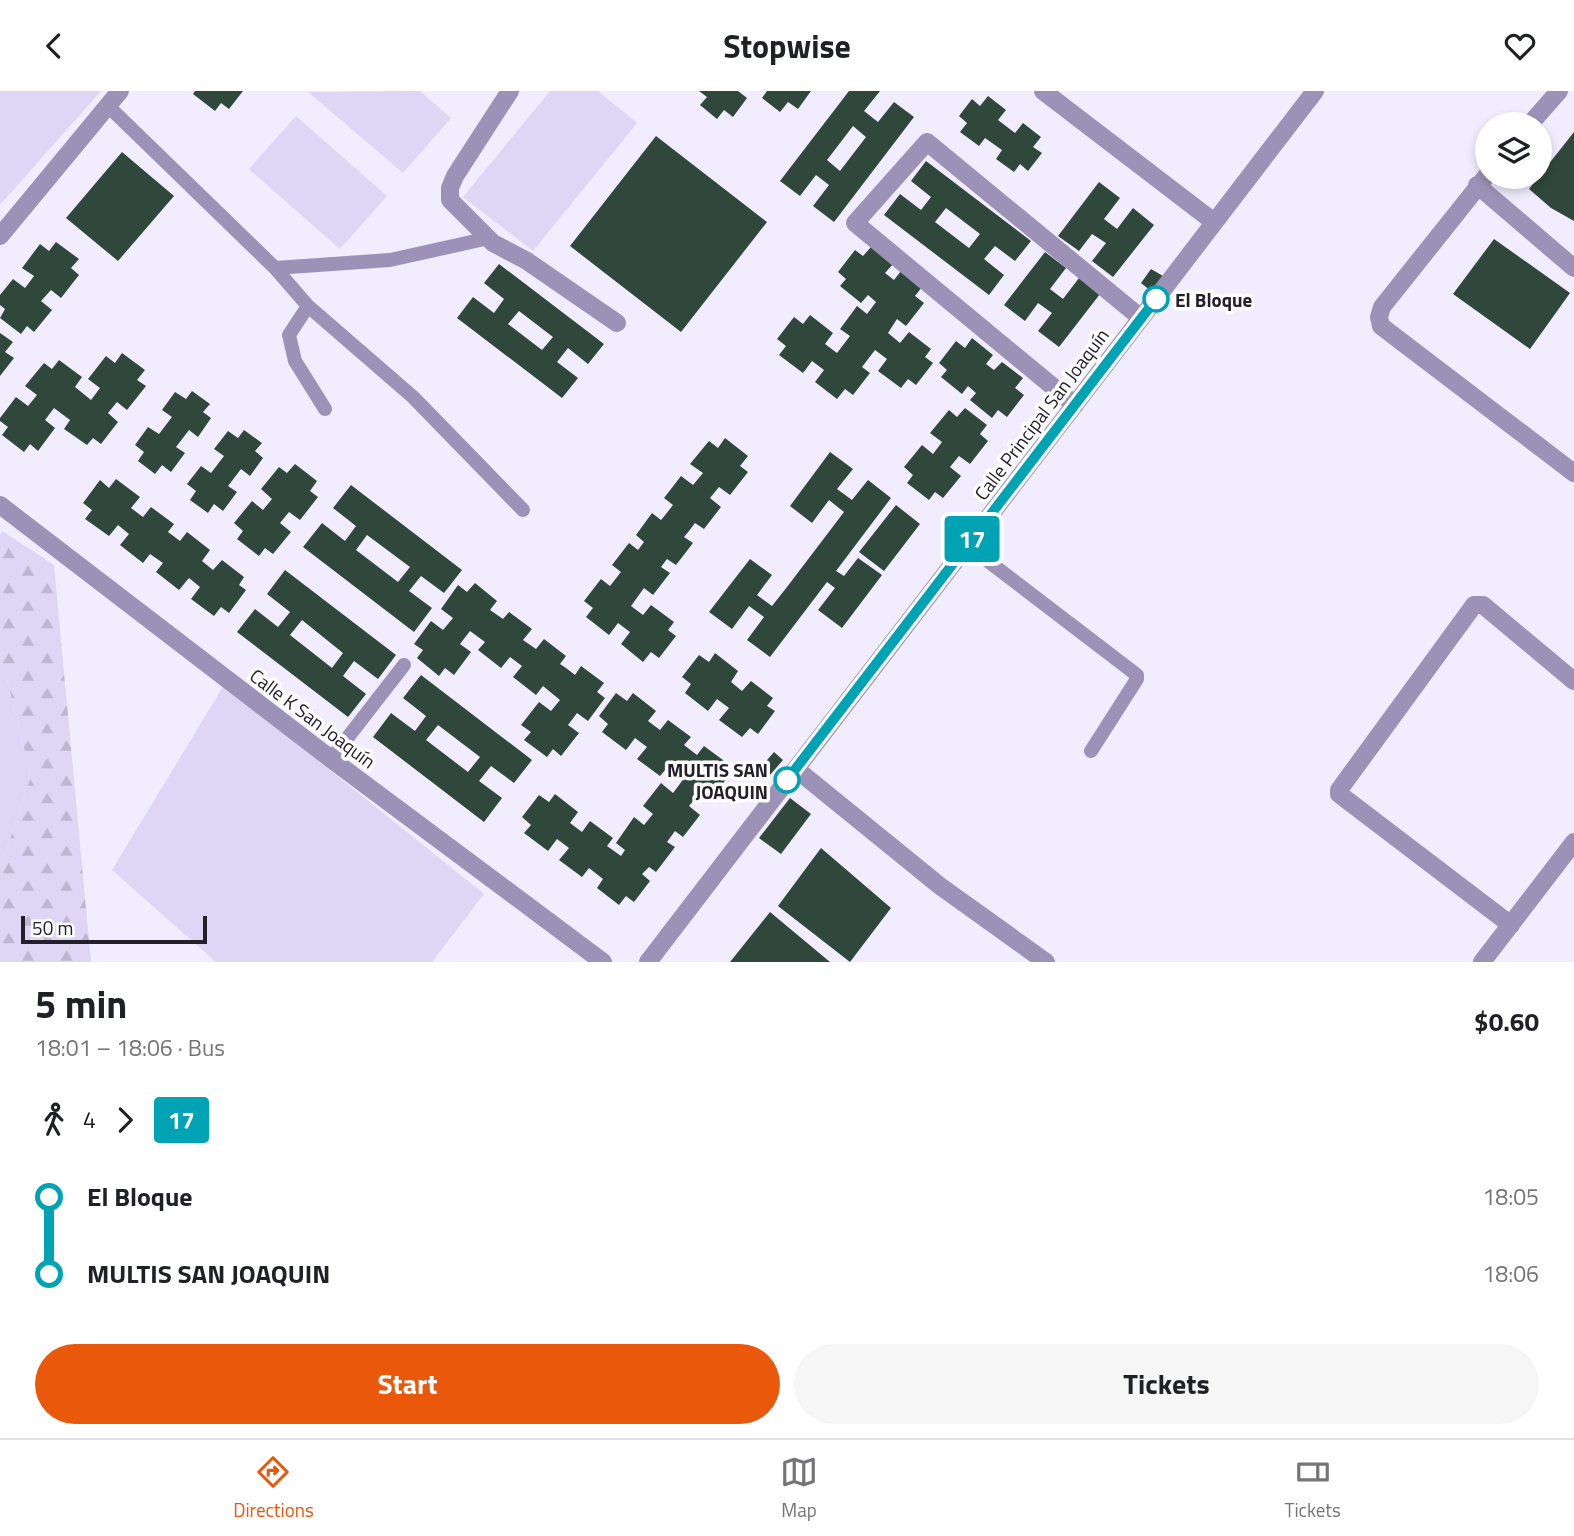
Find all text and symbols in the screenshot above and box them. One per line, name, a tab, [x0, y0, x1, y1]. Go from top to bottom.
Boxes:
text: Stopwise	[723, 22, 851, 70]
icon: back	[35, 27, 73, 65]
icon: heart	[1501, 27, 1539, 65]
map controls	[1475, 112, 1552, 189]
button: layers	[1475, 112, 1552, 189]
place label: El Bloque	[1175, 285, 1252, 314]
marker: El Bloque	[1143, 286, 1169, 312]
street label: Calle Principal San Joaquín	[967, 322, 1115, 506]
line badge: 17	[940, 516, 1004, 562]
text: 17	[959, 521, 985, 557]
street label: Calle K San Joaquín	[244, 661, 382, 775]
place label: MULTIS SAN JOAQUIN	[667, 755, 768, 806]
marker: MULTIS SAN JOAQUIN	[774, 767, 800, 793]
scale bar	[21, 913, 206, 945]
text: 50 m	[32, 913, 73, 942]
text: 5 min	[35, 975, 127, 1033]
text: $0.60	[1474, 1002, 1539, 1041]
text: 18:01 – 18:06 · Bus	[35, 1030, 225, 1065]
icon: walk	[35, 1101, 73, 1139]
icon: forward	[106, 1101, 144, 1139]
text: 4	[83, 1102, 96, 1137]
text: 17	[168, 1102, 195, 1138]
text: El Bloque	[87, 1177, 193, 1216]
text: 18:05	[1482, 1179, 1539, 1214]
text: MULTIS SAN JOAQUIN	[87, 1254, 330, 1293]
text: 18:06	[1482, 1256, 1539, 1291]
button: Start	[35, 1344, 780, 1424]
button: Tickets	[794, 1344, 1539, 1424]
tab: Directions	[233, 1453, 314, 1524]
tab: Map	[780, 1453, 818, 1524]
tab: Tickets	[1284, 1453, 1341, 1524]

